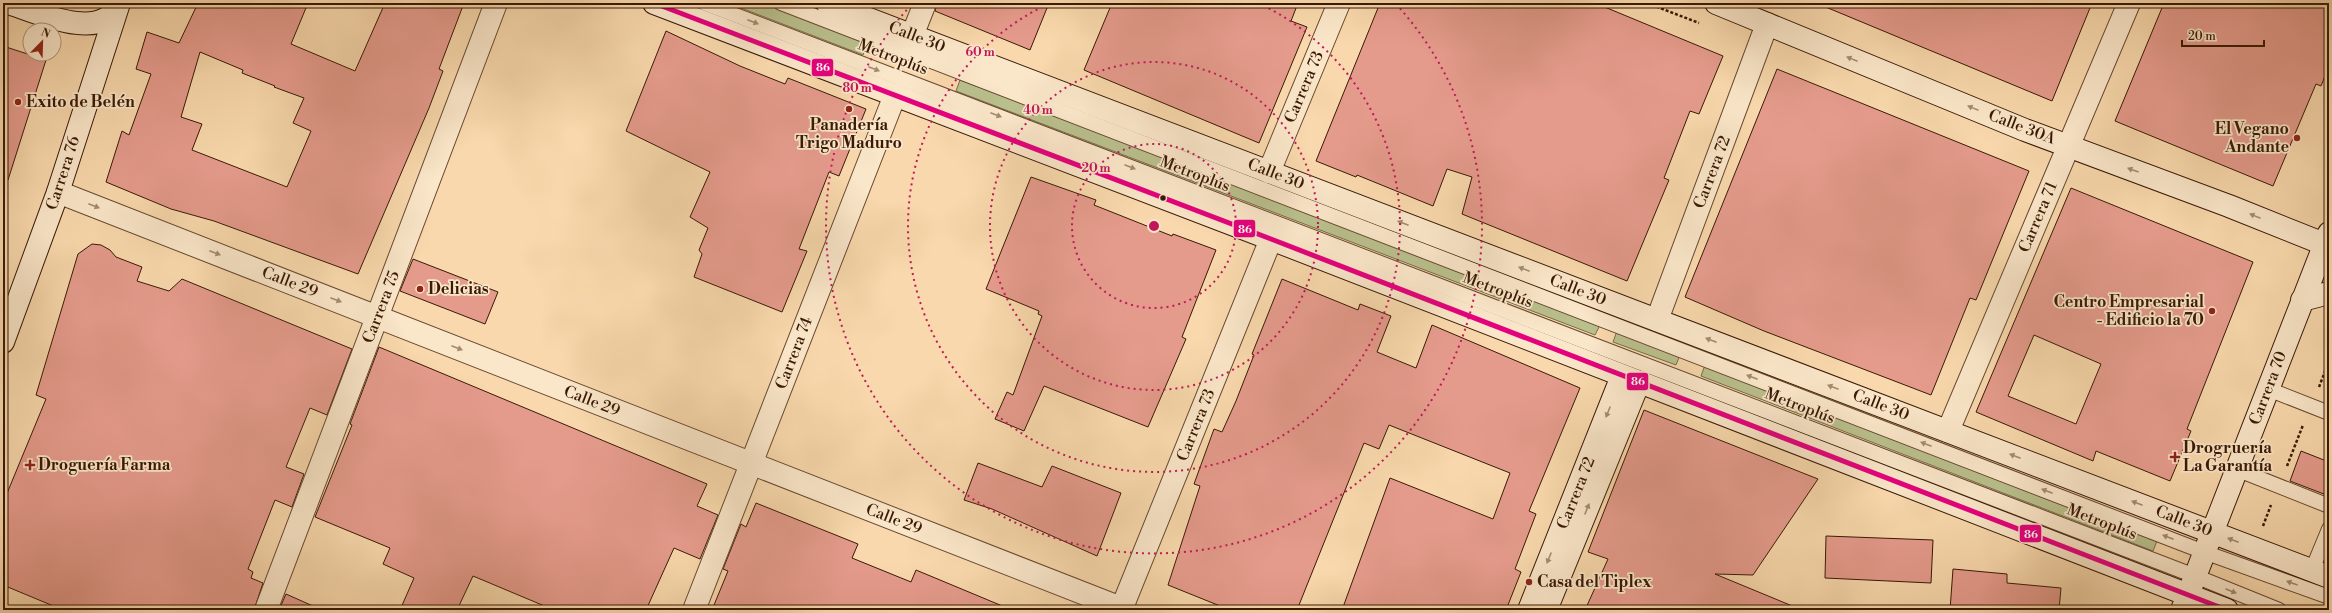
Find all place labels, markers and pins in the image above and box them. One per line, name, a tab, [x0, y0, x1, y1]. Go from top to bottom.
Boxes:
place label: Exito de Belén	[26, 92, 135, 112]
marker: Exito de Belén	[13, 97, 23, 107]
marker: Panadería Trigo Maduro	[844, 104, 854, 114]
place label: Panadería Trigo Maduro	[796, 115, 902, 153]
place label: El Vegano Andante	[2215, 119, 2289, 157]
marker: El Vegano Andante	[2292, 133, 2302, 143]
unlabelled marker	[1158, 193, 1168, 203]
centre of rings	[1147, 219, 1161, 233]
place label: Delicias	[428, 279, 489, 299]
marker: Delicias	[415, 284, 425, 294]
place label: Centro Empresarial - Edificio la 70	[2053, 292, 2205, 330]
marker: Centro Empresarial - Edificio la 70	[2207, 306, 2217, 316]
place label: Drogruería La Garantía	[2183, 438, 2273, 476]
marker: Drogruería La Garantía	[2170, 452, 2180, 462]
place label: Droguería Farma	[38, 455, 171, 475]
marker: Droguería Farma	[25, 460, 35, 470]
place label: Casa del Tiplex	[1537, 572, 1652, 592]
marker: Casa del Tiplex	[1524, 577, 1534, 587]

